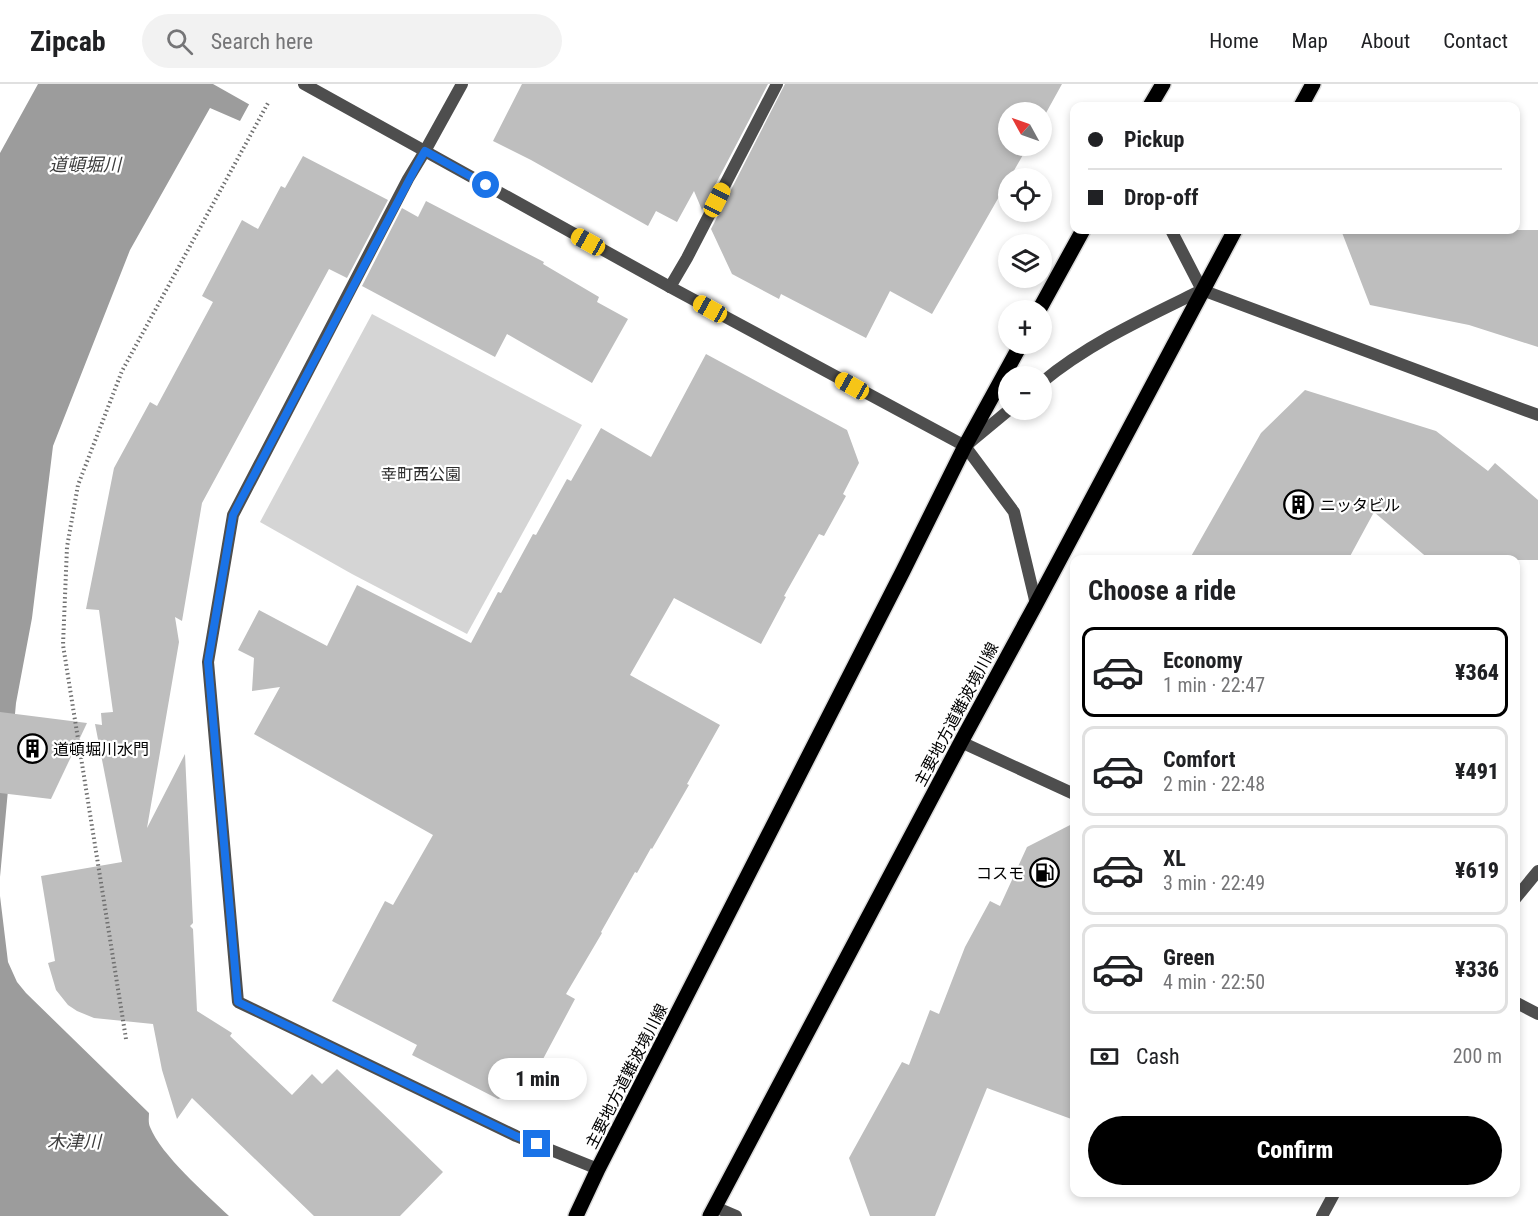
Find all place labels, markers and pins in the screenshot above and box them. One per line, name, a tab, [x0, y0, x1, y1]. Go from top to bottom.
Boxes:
building icon: ニッタビル	[1283, 489, 1315, 521]
place label: ニッタビル	[1320, 496, 1400, 515]
building icon: 道頓堀川水門	[16, 733, 48, 765]
place label: 道頓堀川水門	[53, 740, 149, 759]
fuel station icon: コスモ	[1029, 857, 1061, 889]
place label: コスモ	[976, 864, 1024, 883]

